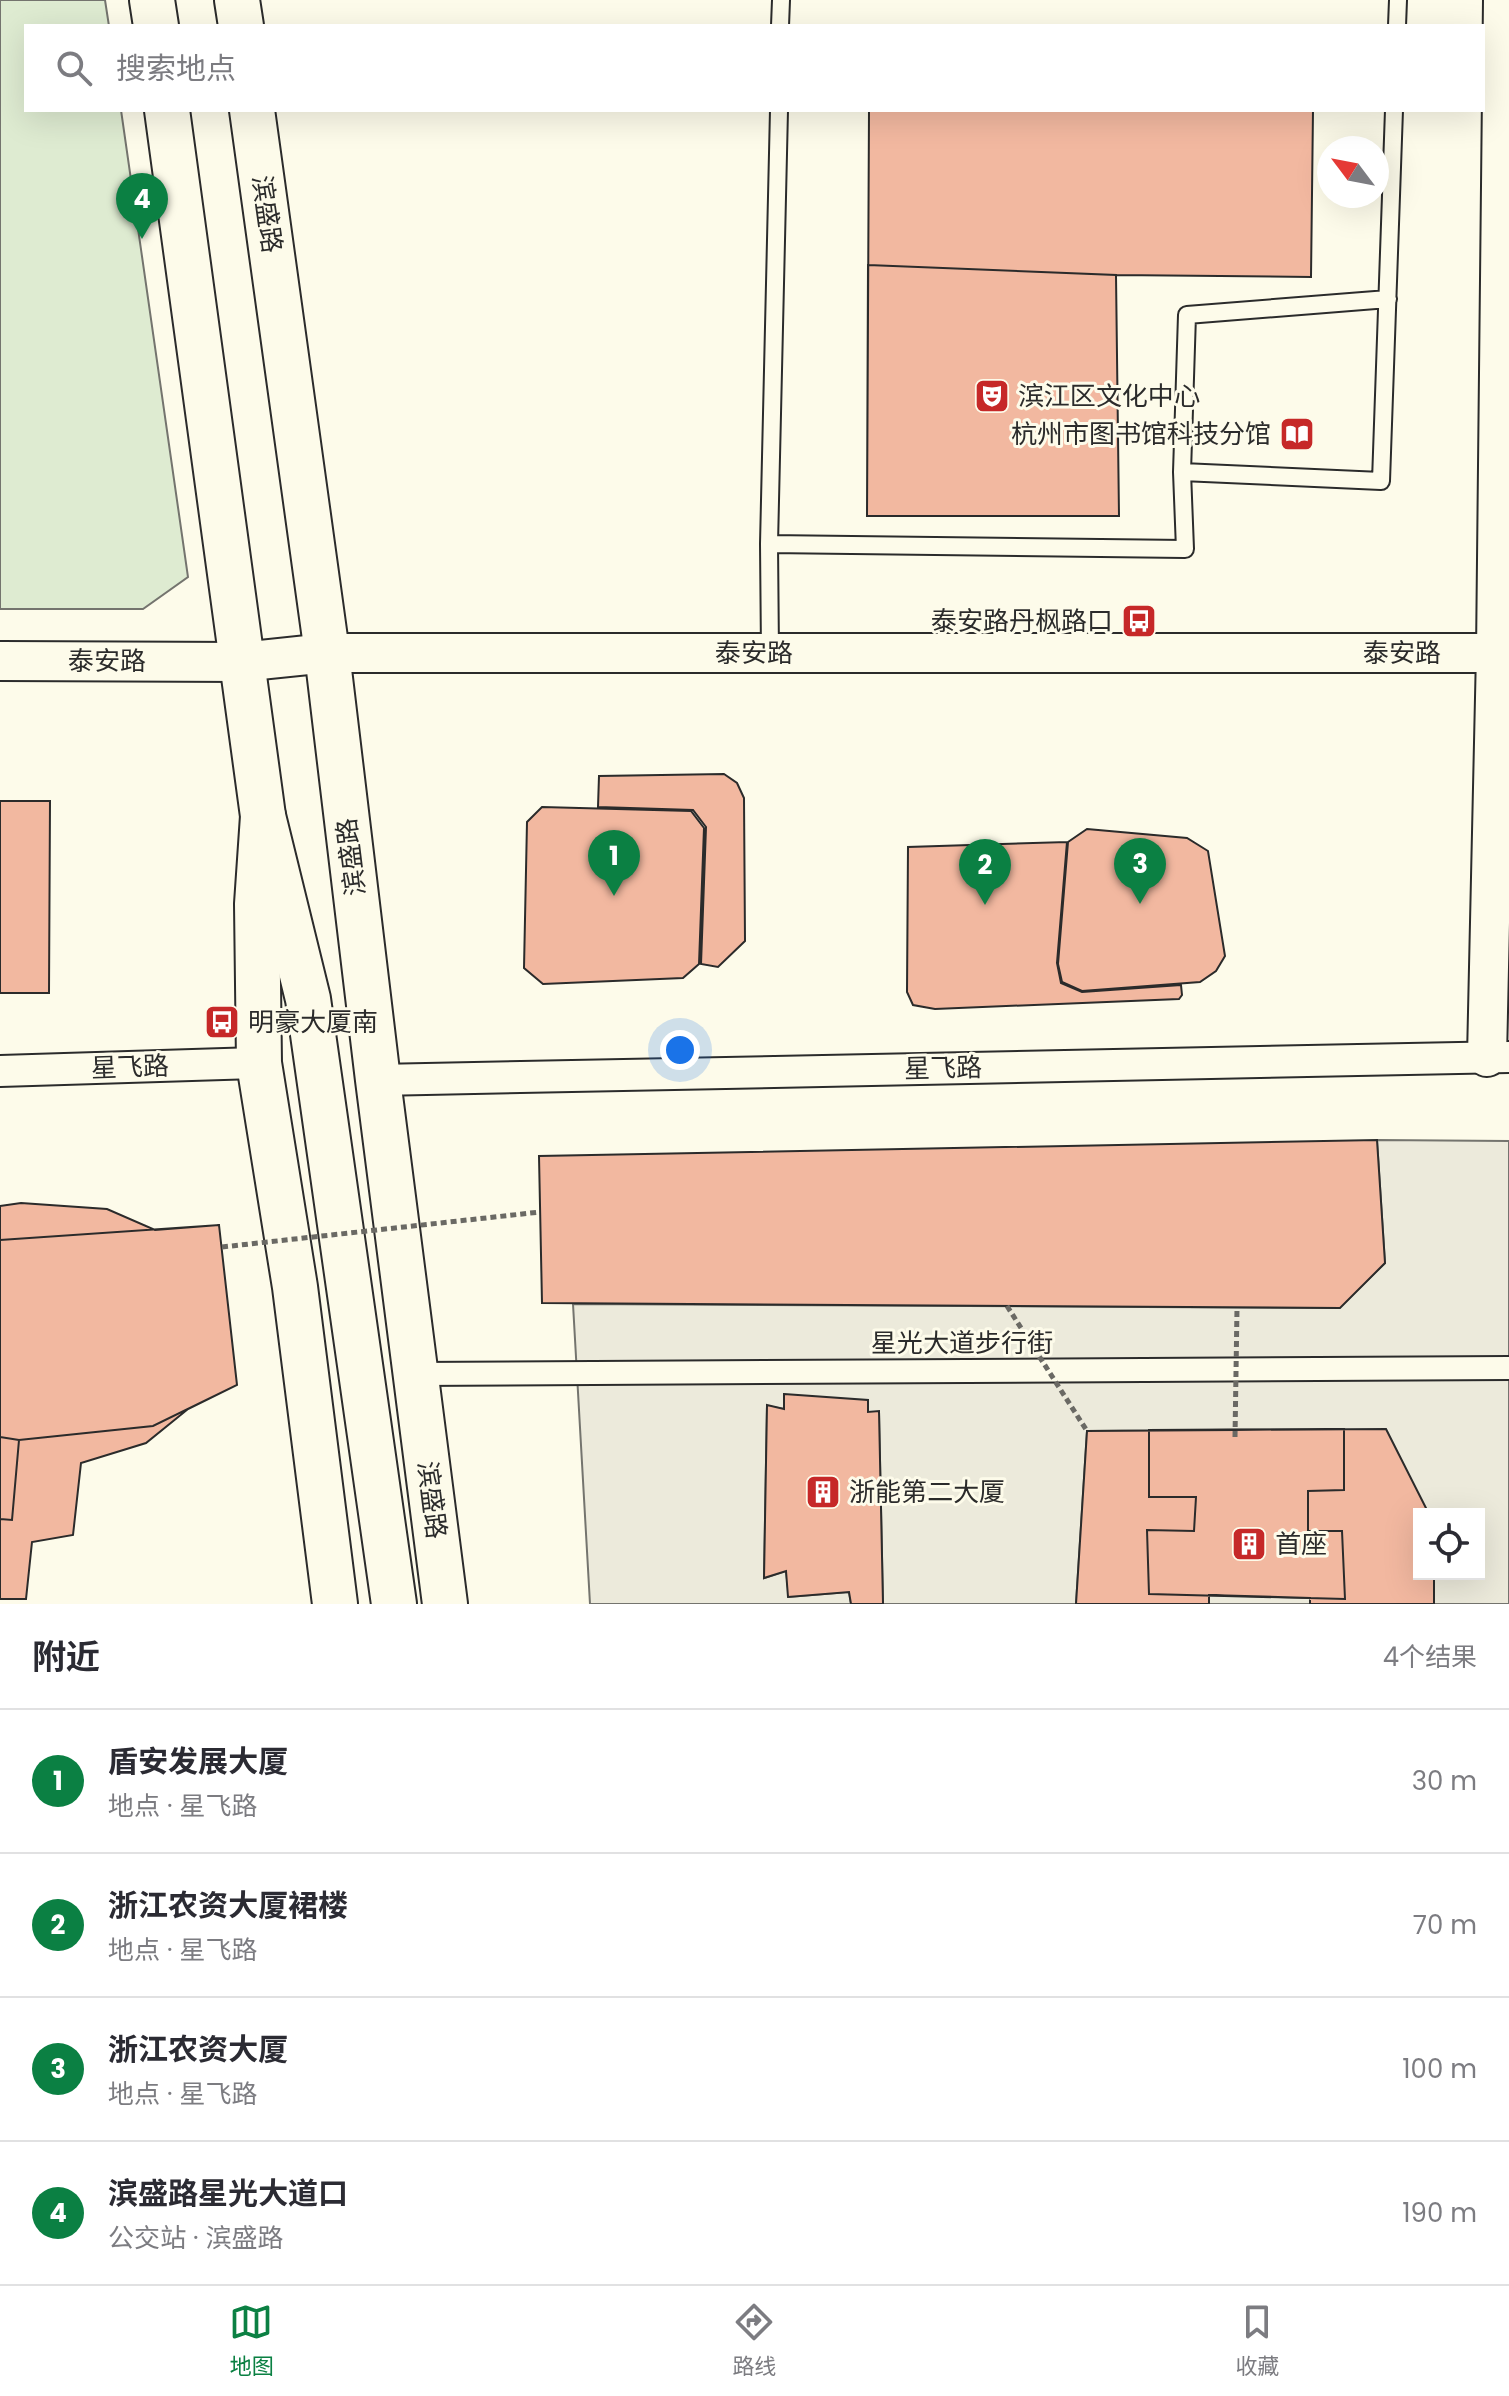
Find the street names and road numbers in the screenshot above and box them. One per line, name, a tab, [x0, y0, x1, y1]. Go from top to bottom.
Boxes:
street label: 滨盛路	[244, 173, 290, 255]
street label: 泰安路	[715, 635, 793, 671]
street label: 泰安路	[1363, 635, 1441, 671]
street label: 泰安路	[68, 643, 146, 679]
street label: 滨盛路	[328, 816, 374, 898]
street label: 星飞路	[90, 1048, 170, 1086]
street label: 星飞路	[904, 1049, 982, 1087]
street label: 星光大道步行街	[871, 1325, 1053, 1361]
street label: 滨盛路	[409, 1459, 455, 1541]

